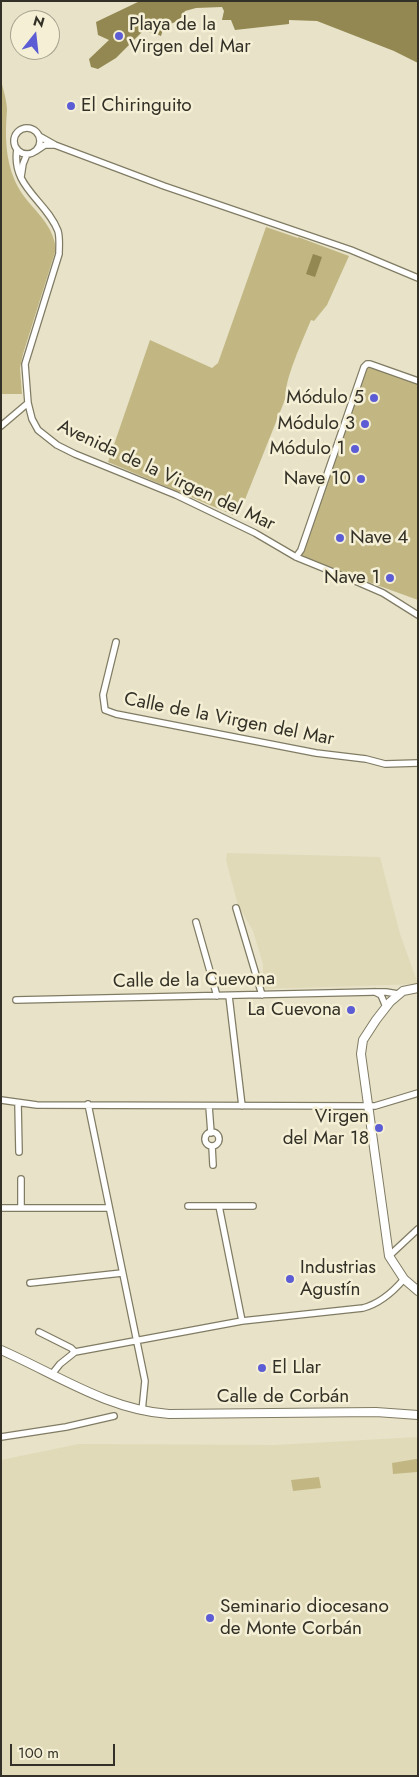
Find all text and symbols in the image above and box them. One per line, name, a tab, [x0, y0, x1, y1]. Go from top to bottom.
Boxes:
north arrow	[10, 10, 60, 60]
text: N	[31, 10, 47, 33]
place label: Playa de la Virgen del Mar	[129, 14, 251, 58]
marker: Playa de la Virgen del Mar	[113, 30, 125, 42]
place label: El Chiringuito	[81, 95, 192, 117]
marker: El Chiringuito	[65, 100, 77, 112]
place label: Módulo 5	[286, 387, 364, 409]
marker: Módulo 5	[368, 392, 380, 404]
place label: Módulo 3	[278, 413, 355, 435]
street label: Avenida de la Virgen del Mar	[54, 416, 278, 536]
marker: Módulo 3	[359, 418, 371, 430]
place label: Módulo 1	[269, 438, 345, 460]
marker: Módulo 1	[349, 443, 361, 455]
place label: Nave 10	[284, 468, 351, 490]
marker: Nave 10	[355, 473, 367, 485]
place label: Nave 4	[350, 527, 408, 549]
marker: Nave 4	[334, 532, 346, 544]
place label: Nave 1	[324, 567, 380, 589]
marker: Nave 1	[384, 572, 396, 584]
street label: Calle de la Virgen del Mar	[122, 688, 336, 752]
street label: Calle de la Cuevona	[113, 968, 275, 994]
place label: La Cuevona	[248, 999, 341, 1021]
marker: La Cuevona	[345, 1004, 357, 1016]
place label: Virgen del Mar 18	[283, 1106, 369, 1150]
marker: Virgen del Mar 18	[373, 1122, 385, 1134]
place label: Industrias Agustín	[300, 1257, 376, 1301]
marker: Industrias Agustín	[284, 1273, 296, 1285]
place label: El Llar	[272, 1357, 321, 1379]
marker: El Llar	[256, 1362, 268, 1374]
street label: Calle de Corbán	[217, 1386, 349, 1408]
place label: Seminario diocesano de Monte Corbán	[220, 1596, 389, 1640]
marker: Seminario diocesano de Monte Corbán	[204, 1612, 216, 1624]
scale bar	[12, 1734, 118, 1766]
text: 100 m	[18, 1742, 59, 1764]

